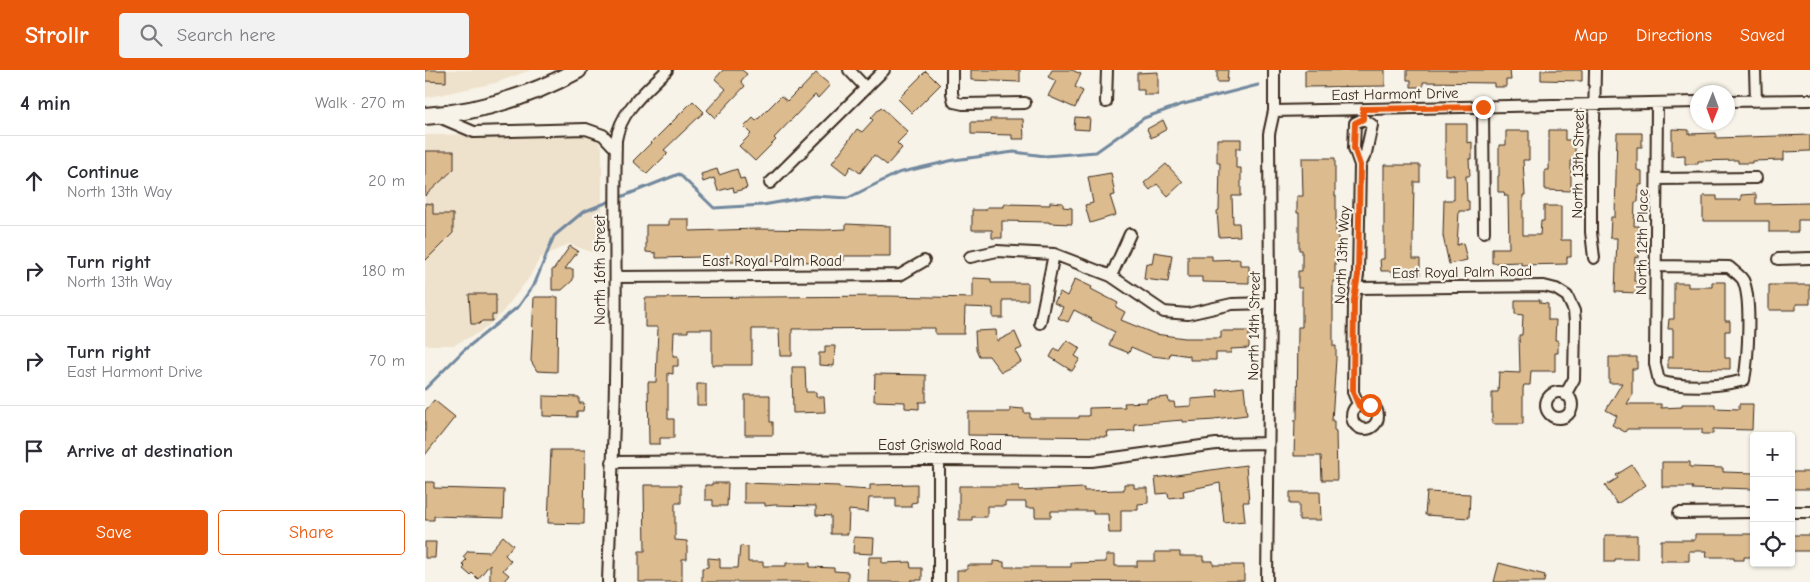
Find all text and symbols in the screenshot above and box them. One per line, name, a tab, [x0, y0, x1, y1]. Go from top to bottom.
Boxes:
search box	[119, 13, 469, 58]
text: Strollr	[25, 21, 89, 49]
icon: search	[137, 21, 165, 49]
text: Search here	[177, 24, 276, 46]
text: Map	[1574, 25, 1608, 46]
text: Directions	[1636, 25, 1712, 46]
text: Saved	[1740, 25, 1785, 46]
street label: East Harmont Drive	[1331, 84, 1459, 104]
north arrow	[1690, 85, 1735, 130]
text: 4 min	[20, 91, 71, 115]
text: Walk · 270 m	[315, 94, 405, 112]
route end	[1472, 96, 1495, 119]
street label: North 13th Street	[1568, 108, 1588, 219]
text: Continue	[67, 161, 139, 183]
icon: ahead	[20, 167, 48, 195]
text: 20 m	[368, 172, 405, 190]
text: North 13th Way	[67, 183, 172, 201]
street label: North 12th Place	[1632, 188, 1652, 295]
street label: North 13th Way	[1330, 205, 1354, 305]
street label: North 16th Street	[591, 214, 609, 325]
text: Turn right	[67, 251, 151, 273]
street label: East Royal Palm Road	[702, 252, 842, 270]
icon: right	[20, 257, 48, 285]
text: 180 m	[362, 262, 405, 280]
street label: East Royal Palm Road	[1392, 262, 1532, 282]
street label: North 14th Street	[1244, 271, 1264, 381]
text: North 13th Way	[67, 273, 172, 291]
text: Turn right	[67, 341, 151, 363]
icon: right	[20, 347, 48, 375]
text: 70 m	[369, 352, 405, 370]
text: East Harmont Drive	[67, 363, 203, 381]
route start	[1359, 394, 1382, 417]
map controls	[1750, 432, 1795, 567]
button: +	[1750, 432, 1795, 477]
street label: East Griswold Road	[878, 436, 1002, 454]
icon: arrive	[20, 437, 48, 465]
text: Arrive at destination	[67, 440, 233, 462]
button: −	[1750, 477, 1795, 522]
button: Save	[20, 510, 208, 555]
button: Share	[218, 510, 405, 555]
button: locate	[1750, 522, 1795, 567]

